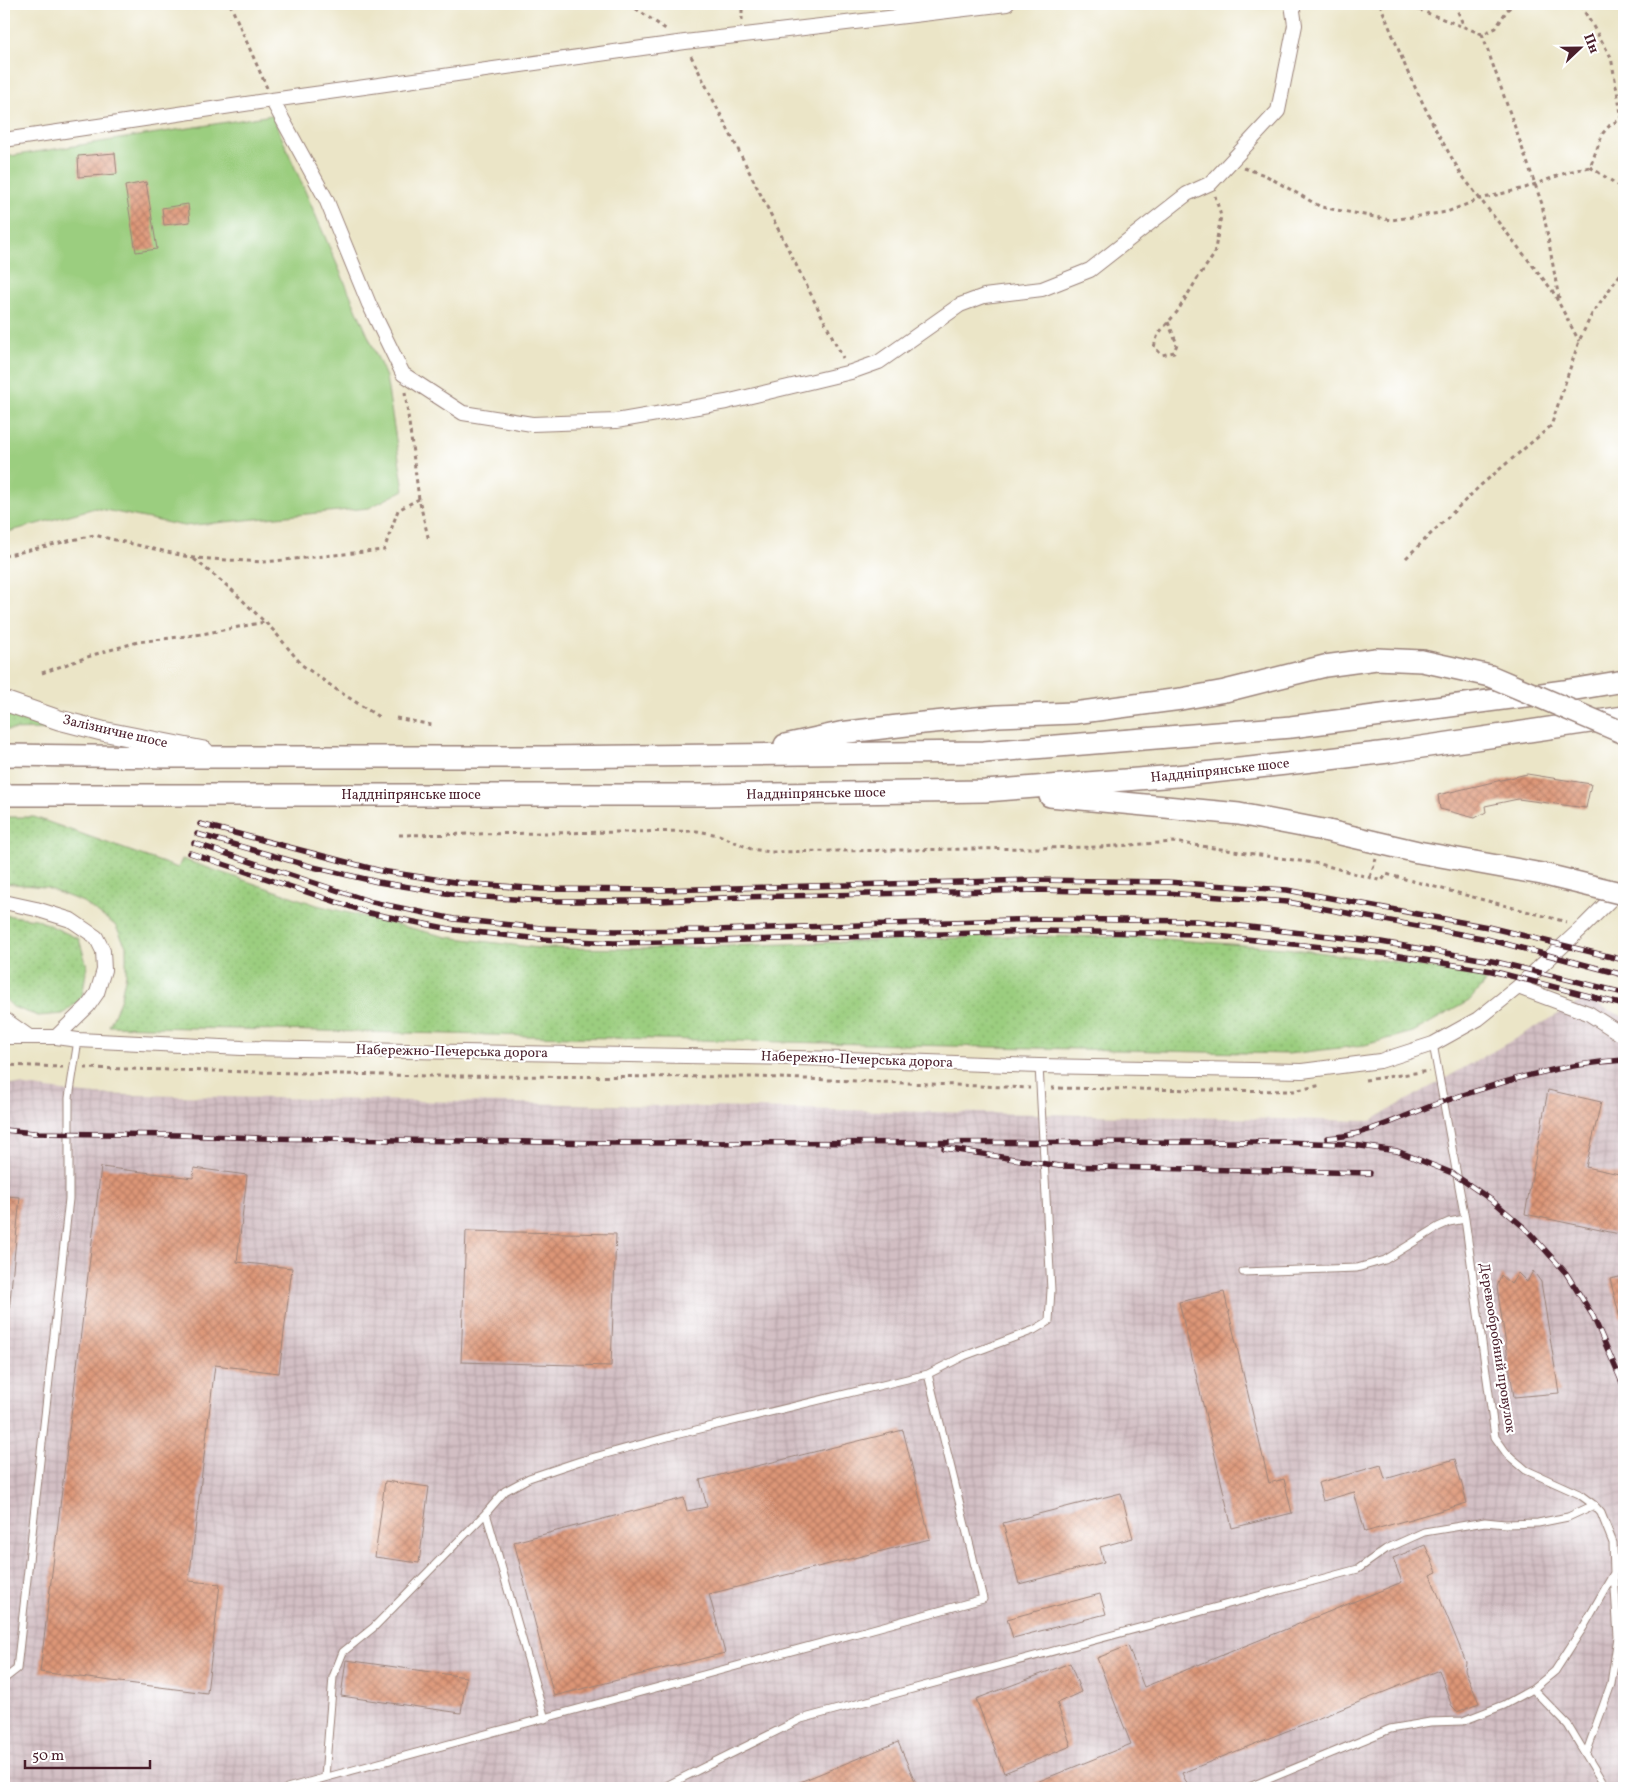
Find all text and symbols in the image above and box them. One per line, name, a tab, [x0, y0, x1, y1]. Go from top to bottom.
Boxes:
north arrow	[1556, 22, 1606, 72]
text: Пн	[1578, 31, 1603, 56]
street label: Залізничне шосе	[61, 711, 170, 753]
street label: Наддніпрянське шосе	[1150, 754, 1291, 788]
street label: Наддніпрянське шосе	[746, 783, 886, 805]
street label: Наддніпрянське шосе	[341, 786, 481, 805]
street label: Набережно-Печерська дорога	[356, 1041, 548, 1063]
street label: Набережно-Печерська дорога	[761, 1047, 953, 1073]
street label: Деревообробний провулок	[1474, 1262, 1520, 1435]
scale bar	[25, 1737, 150, 1769]
text: 50 m	[32, 1746, 64, 1767]

